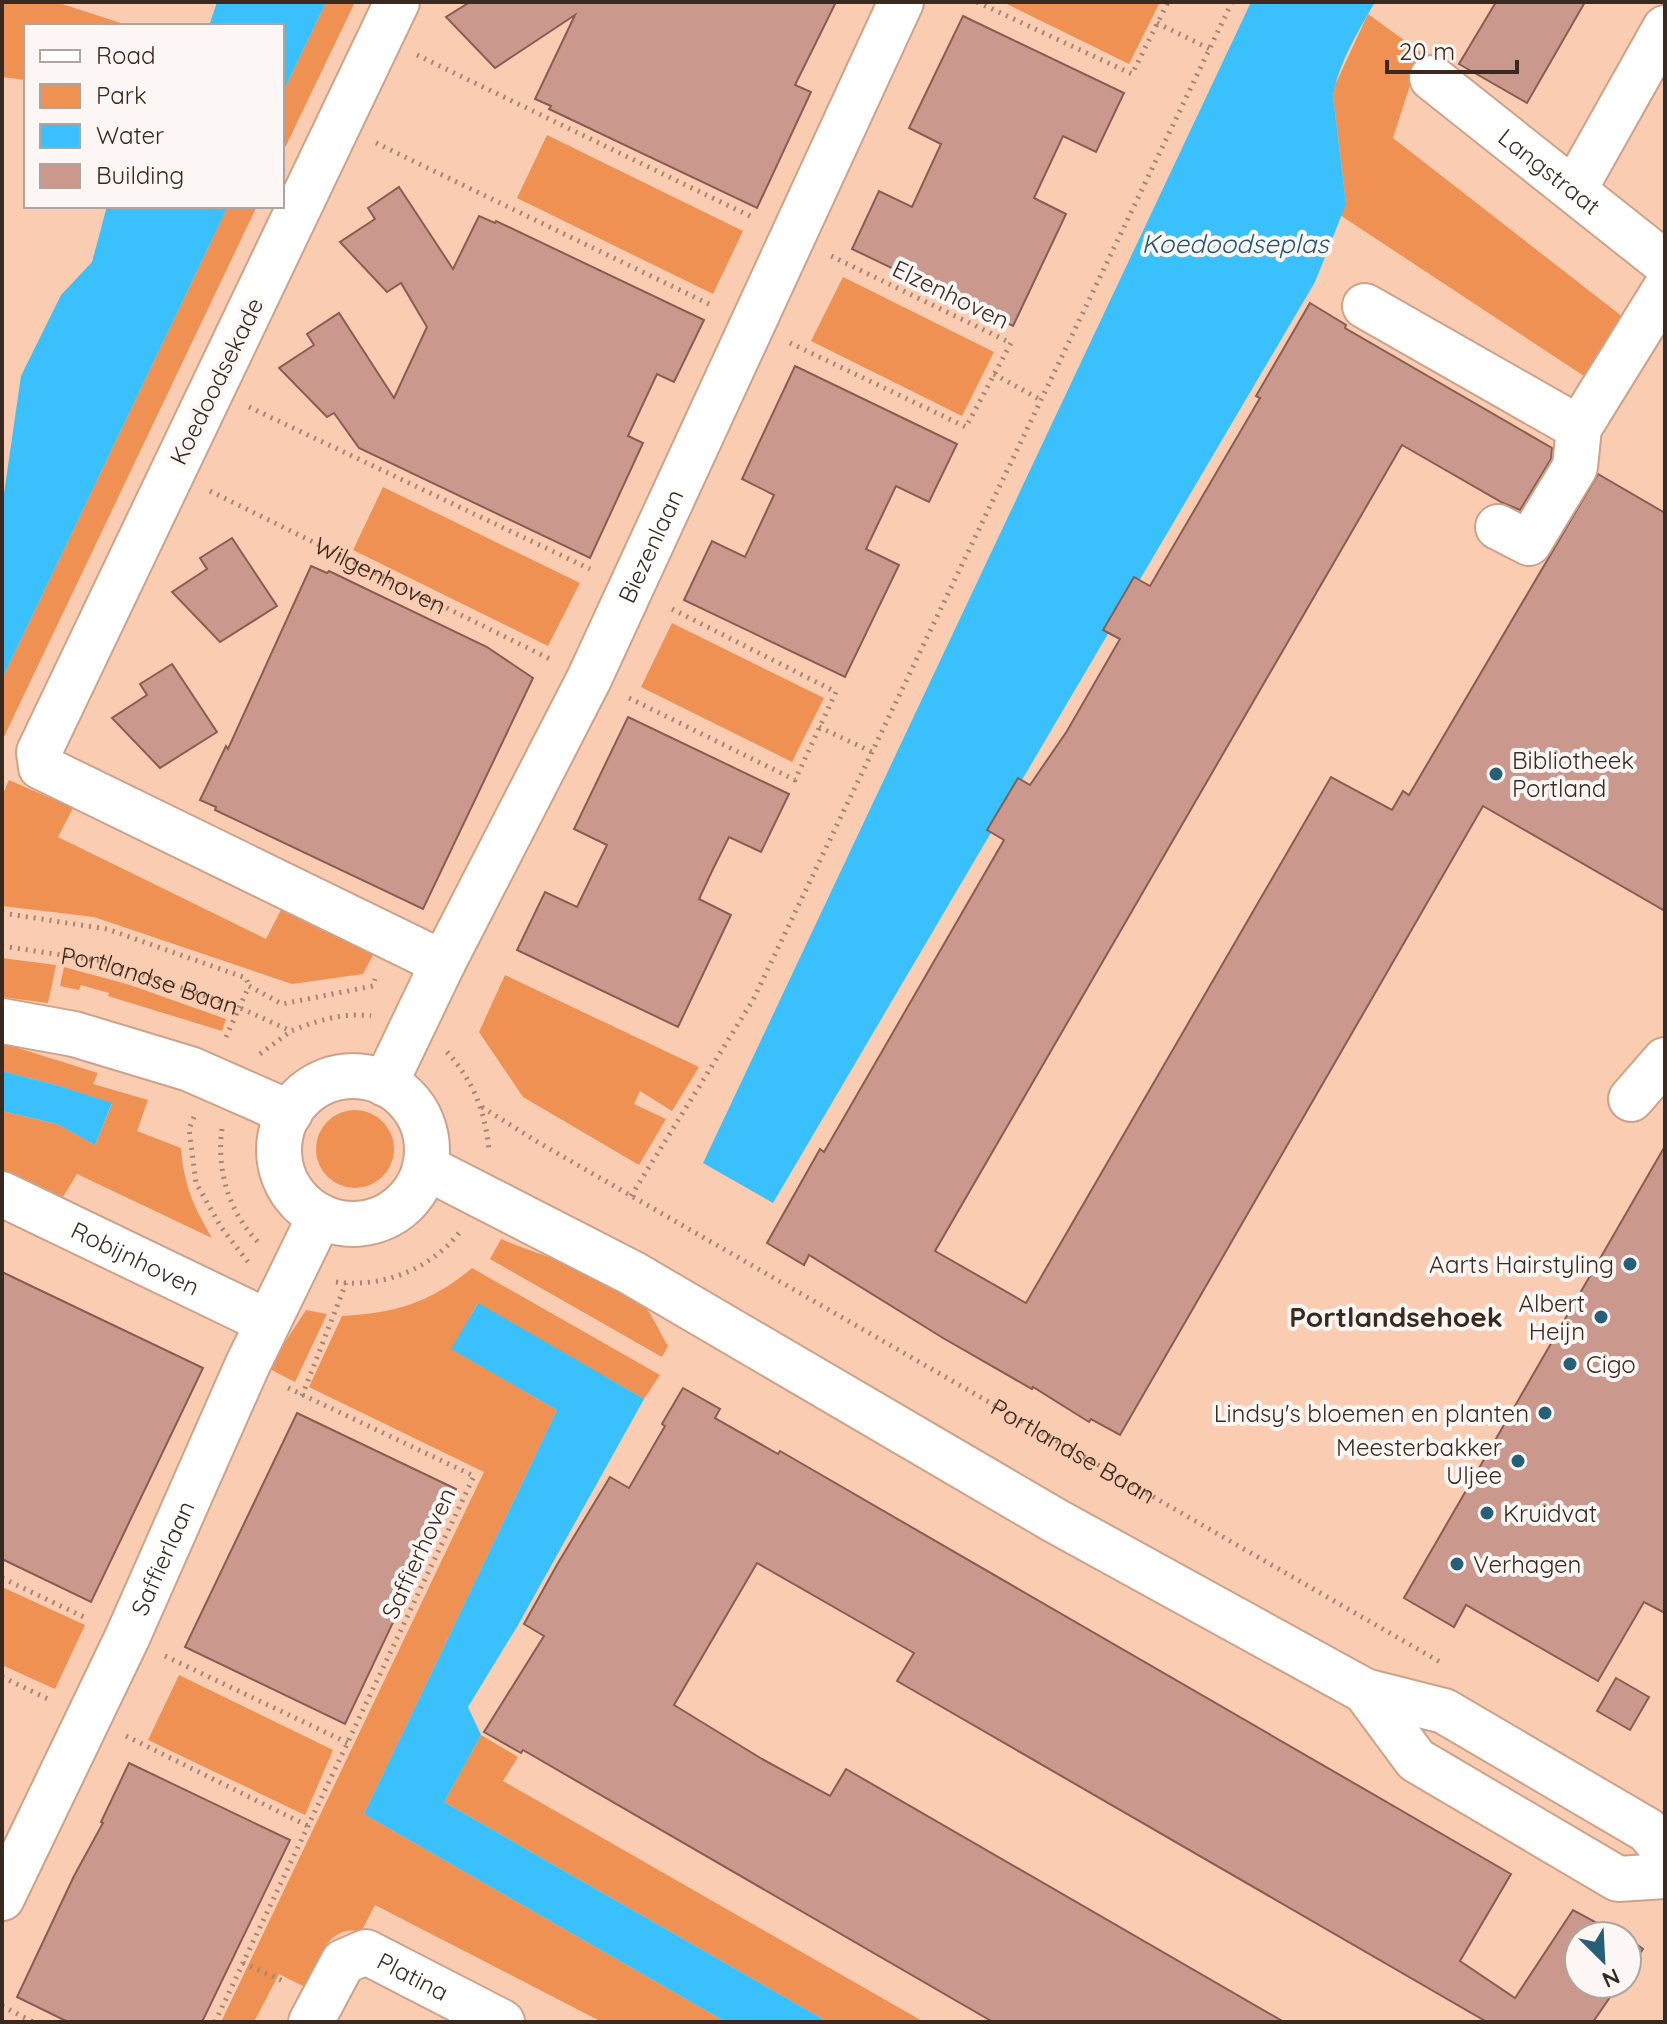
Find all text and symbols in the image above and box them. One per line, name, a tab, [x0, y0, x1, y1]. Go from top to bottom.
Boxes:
legend	[24, 24, 284, 208]
scale bar	[1387, 24, 1517, 74]
text: 20 m	[1399, 36, 1455, 66]
text: Road	[96, 40, 156, 70]
text: Park	[96, 80, 147, 110]
text: Water	[96, 120, 164, 150]
street label: Langstraat	[1492, 122, 1606, 221]
text: Building	[96, 160, 184, 190]
water label: Koedoodseplas	[1142, 227, 1330, 260]
street label: Elzenhoven	[888, 253, 1014, 335]
street label: Koedoodsekade	[163, 293, 269, 469]
street label: Biezenlaan	[611, 484, 689, 608]
street label: Wilgenhoven	[309, 530, 451, 620]
place label: Bibliotheek Portland	[1512, 745, 1634, 803]
marker: Bibliotheek Portland	[1487, 765, 1505, 783]
street label: Portlandse Baan	[59, 940, 242, 1021]
street label: Robijnhoven	[66, 1215, 204, 1302]
place label: Aarts Hairstyling	[1429, 1249, 1614, 1279]
marker: Aarts Hairstyling	[1621, 1255, 1639, 1273]
place label: Albert Heijn	[1518, 1288, 1585, 1346]
district label: Portlandsehoek	[1289, 1299, 1503, 1334]
marker: Albert Heijn	[1592, 1308, 1610, 1326]
place label: Cigo	[1586, 1349, 1636, 1379]
marker: Cigo	[1561, 1355, 1579, 1373]
street label: Portlandse Baan	[986, 1392, 1161, 1510]
place label: Lindsy's bloemen en planten	[1214, 1398, 1529, 1428]
marker: Lindsy's bloemen en planten	[1536, 1404, 1554, 1422]
place label: Meesterbakker Uljee	[1336, 1432, 1502, 1490]
marker: Meesterbakker Uljee	[1509, 1452, 1527, 1470]
street label: Saffierhoven	[375, 1483, 461, 1623]
street label: Saffierlaan	[124, 1496, 201, 1620]
place label: Kruidvat	[1503, 1498, 1597, 1528]
marker: Kruidvat	[1478, 1504, 1496, 1522]
place label: Verhagen	[1473, 1549, 1581, 1579]
marker: Verhagen	[1448, 1555, 1466, 1573]
north arrow	[1563, 1920, 1643, 2000]
street label: Platina	[372, 1945, 454, 2007]
text: N	[1598, 1962, 1624, 1994]

